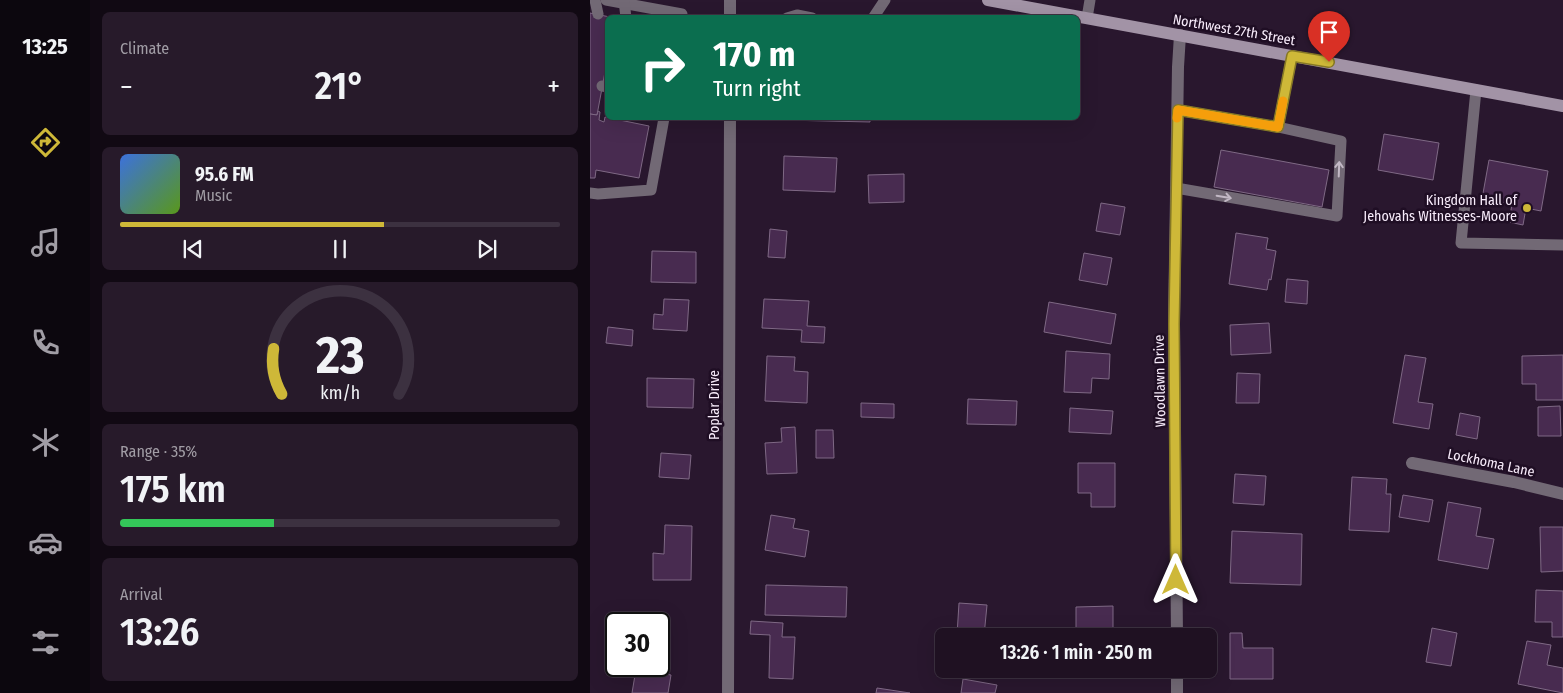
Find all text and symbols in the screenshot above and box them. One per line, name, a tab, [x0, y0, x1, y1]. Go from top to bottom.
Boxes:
street label: Northwest 27th Street	[1171, 11, 1297, 49]
pin	[1308, 11, 1350, 62]
icon: arrive	[1315, 18, 1343, 46]
text: 13:25	[22, 33, 68, 60]
text: 170 m	[713, 33, 796, 75]
icon: right	[630, 35, 695, 100]
text: Climate	[120, 39, 169, 58]
text: 21°	[315, 63, 365, 109]
text: −	[120, 70, 133, 103]
text: +	[547, 70, 560, 103]
text: Turn right	[713, 75, 801, 102]
icon: directions	[28, 125, 63, 160]
one-way arrow	[1335, 161, 1344, 177]
text: 95.6 FM	[195, 163, 254, 186]
text: Music	[195, 186, 232, 205]
one-way arrow	[1216, 192, 1232, 202]
place label: Kingdom Hall of Jehovahs Witnesses-Moore	[1363, 192, 1519, 225]
marker: Kingdom Hall of Jehovahs Witnesses-Moore	[1521, 202, 1533, 214]
icon: music	[28, 225, 63, 260]
icon: previous	[179, 235, 207, 263]
icon: pause	[326, 235, 354, 263]
icon: next	[473, 235, 501, 263]
text: 23	[315, 324, 364, 387]
icon: phone	[28, 325, 63, 360]
street label: Woodlawn Drive	[1151, 335, 1169, 427]
street label: Poplar Drive	[706, 370, 723, 440]
text: km/h	[320, 382, 360, 404]
icon: climate	[28, 425, 63, 460]
text: Range · 35%	[120, 442, 197, 461]
street label: Lockhoma Lane	[1446, 445, 1536, 481]
text: 175 km	[120, 466, 226, 512]
icon: car	[28, 525, 63, 560]
position arrow	[1149, 553, 1201, 605]
text: Arrival	[120, 585, 162, 604]
text: 13:26	[120, 609, 199, 655]
speed limit sign: 30	[605, 612, 670, 677]
icon: filters	[28, 625, 63, 660]
text: 13:26 · 1 min · 250 m	[1000, 641, 1152, 664]

